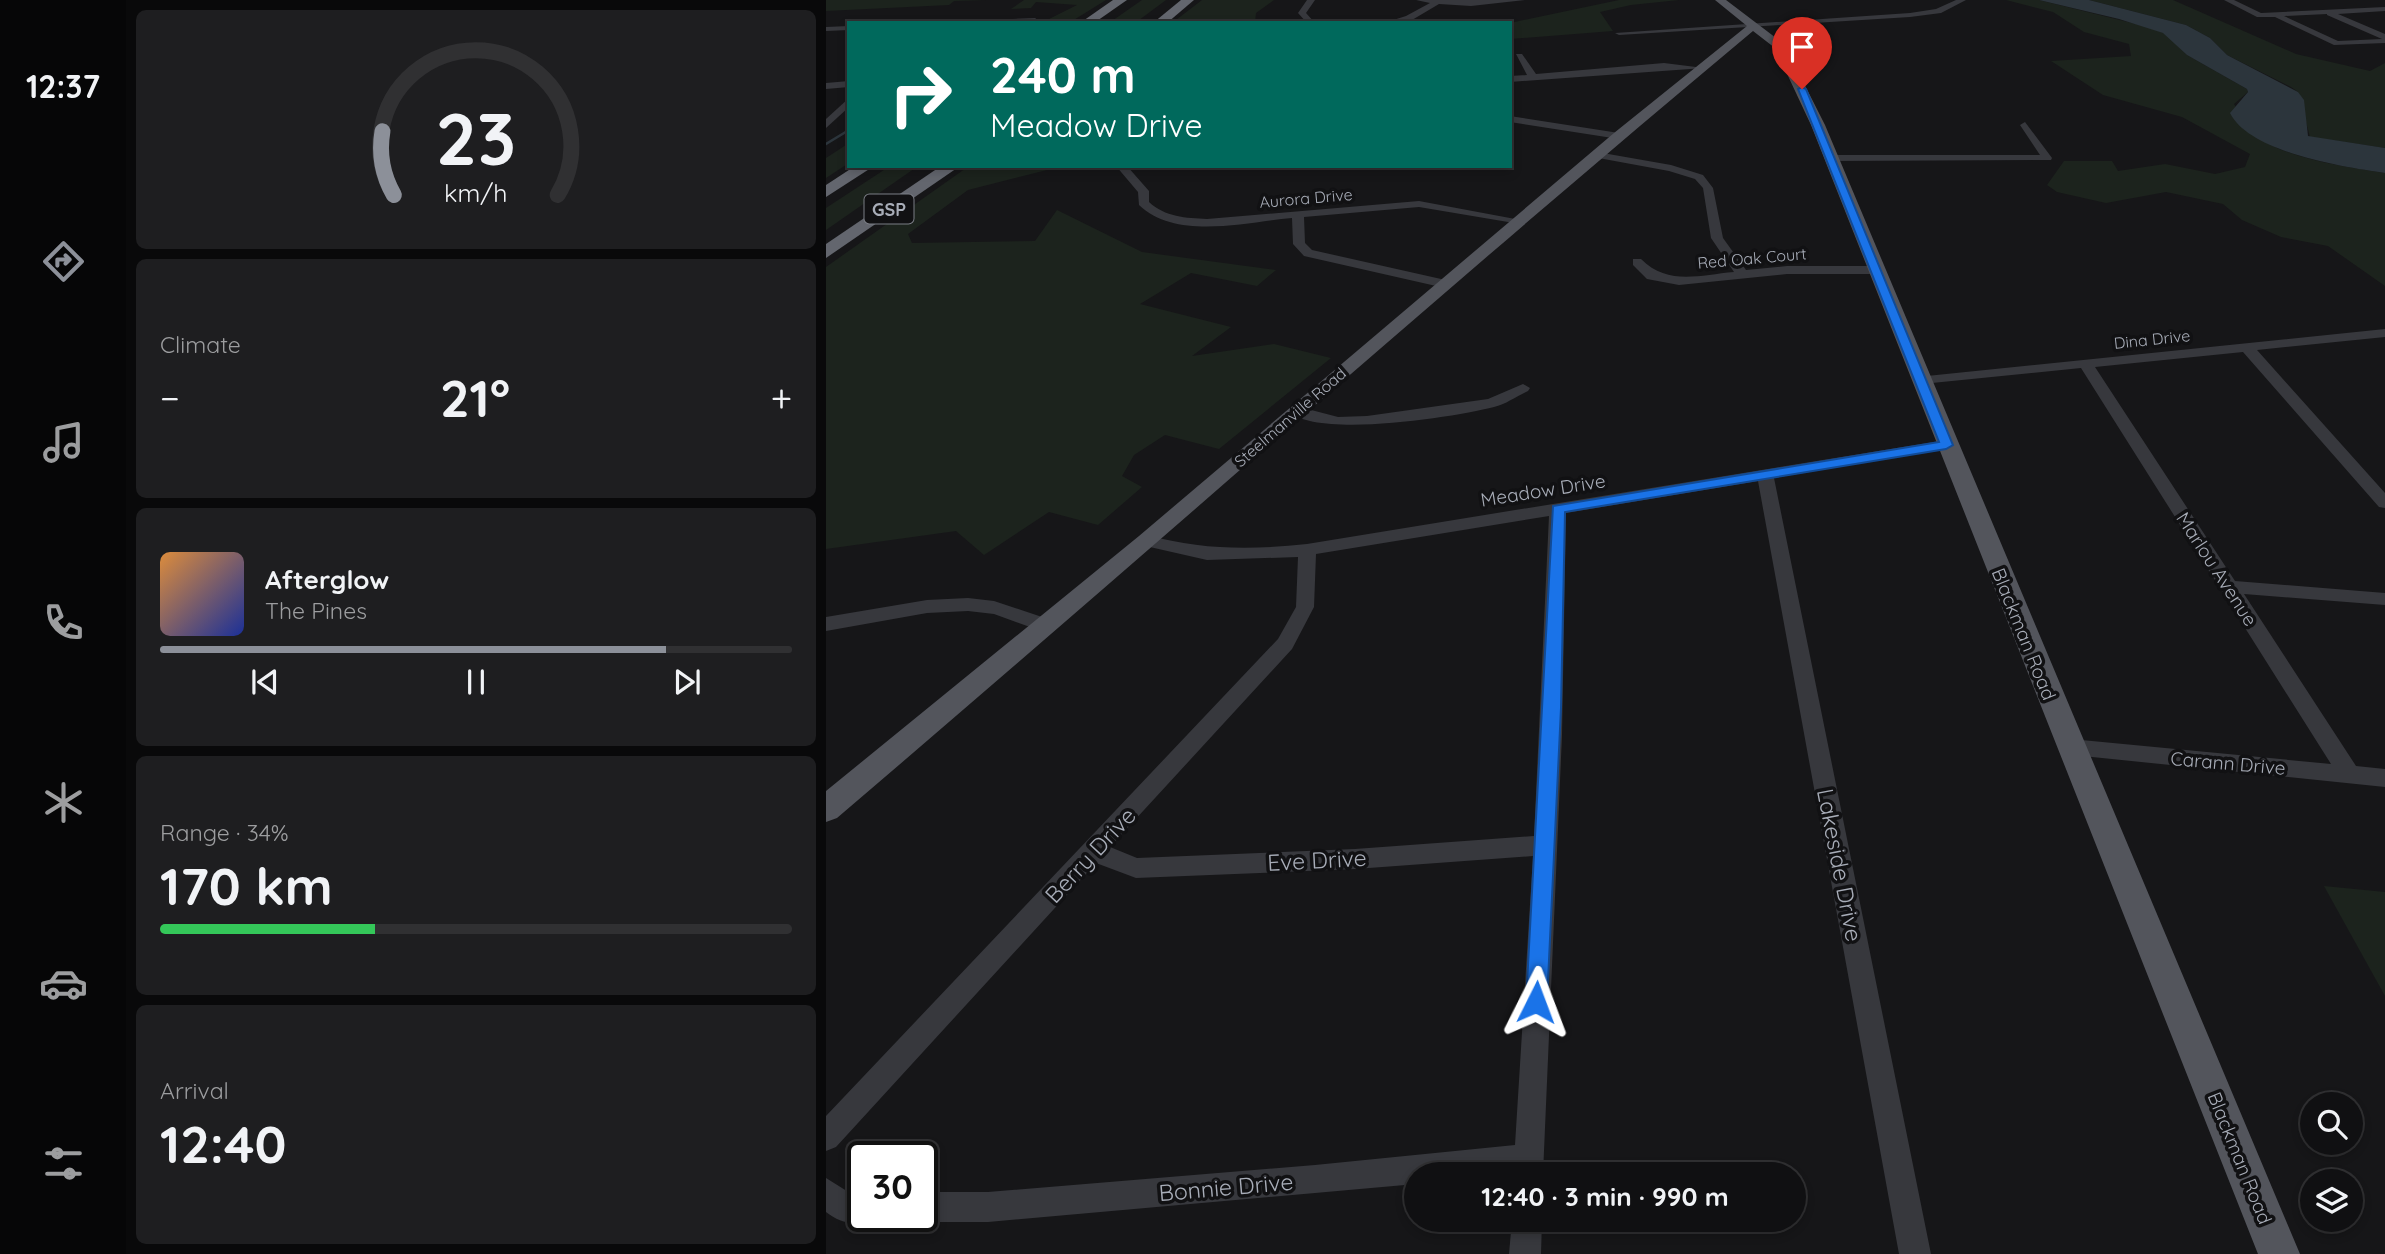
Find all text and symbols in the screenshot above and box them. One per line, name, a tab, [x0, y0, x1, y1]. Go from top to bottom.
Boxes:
pin	[1772, 17, 1832, 89]
icon: arrive	[1783, 28, 1821, 66]
text: 240 m	[990, 44, 1136, 105]
icon: right	[875, 49, 966, 140]
text: 12:37	[26, 66, 100, 106]
text: 23	[436, 93, 516, 184]
text: Meadow Drive	[990, 105, 1203, 145]
text: km/h	[444, 177, 508, 208]
street label: Aurora Drive	[1259, 184, 1353, 212]
road number: GSP	[864, 194, 914, 224]
icon: directions	[39, 237, 88, 286]
street label: Red Oak Court	[1697, 243, 1807, 273]
street label: Dina Drive	[2113, 325, 2191, 353]
text: Climate	[160, 330, 241, 359]
street label: Steelmanville Road	[1230, 363, 1350, 471]
text: 21°	[440, 365, 510, 430]
text: −	[160, 374, 180, 422]
text: +	[771, 374, 792, 422]
icon: music	[39, 418, 88, 467]
street label: Meadow Drive	[1479, 468, 1607, 512]
street label: Marlou Avenue	[2171, 507, 2263, 631]
text: Afterglow	[265, 563, 389, 596]
street label: Blackman Road	[1987, 564, 2061, 704]
text: The Pines	[265, 596, 367, 625]
icon: phone	[39, 598, 88, 647]
icon: previous	[246, 663, 284, 701]
icon: pause	[457, 663, 495, 701]
icon: next	[668, 663, 706, 701]
street label: Carann Drive	[2169, 746, 2287, 780]
icon: climate	[39, 778, 88, 827]
street label: Lakeside Drive	[1811, 786, 1869, 944]
street label: Berry Drive	[1038, 801, 1142, 909]
text: Range · 34%	[160, 818, 289, 847]
street label: Eve Drive	[1267, 843, 1367, 877]
text: 170 km	[160, 853, 333, 918]
icon: car	[39, 959, 88, 1008]
position arrow	[1499, 965, 1573, 1039]
text: Arrival	[160, 1076, 229, 1105]
street label: Blackman Road	[2203, 1088, 2277, 1228]
map controls	[2300, 1092, 2363, 1232]
button: search	[2300, 1092, 2363, 1155]
text: 12:40	[160, 1111, 287, 1176]
icon: filters	[39, 1139, 88, 1188]
speed limit sign: 30	[847, 1141, 938, 1232]
street label: Bonnie Drive	[1157, 1167, 1295, 1207]
button: layers	[2300, 1169, 2363, 1232]
text: 12:40 · 3 min · 990 m	[1481, 1180, 1729, 1213]

